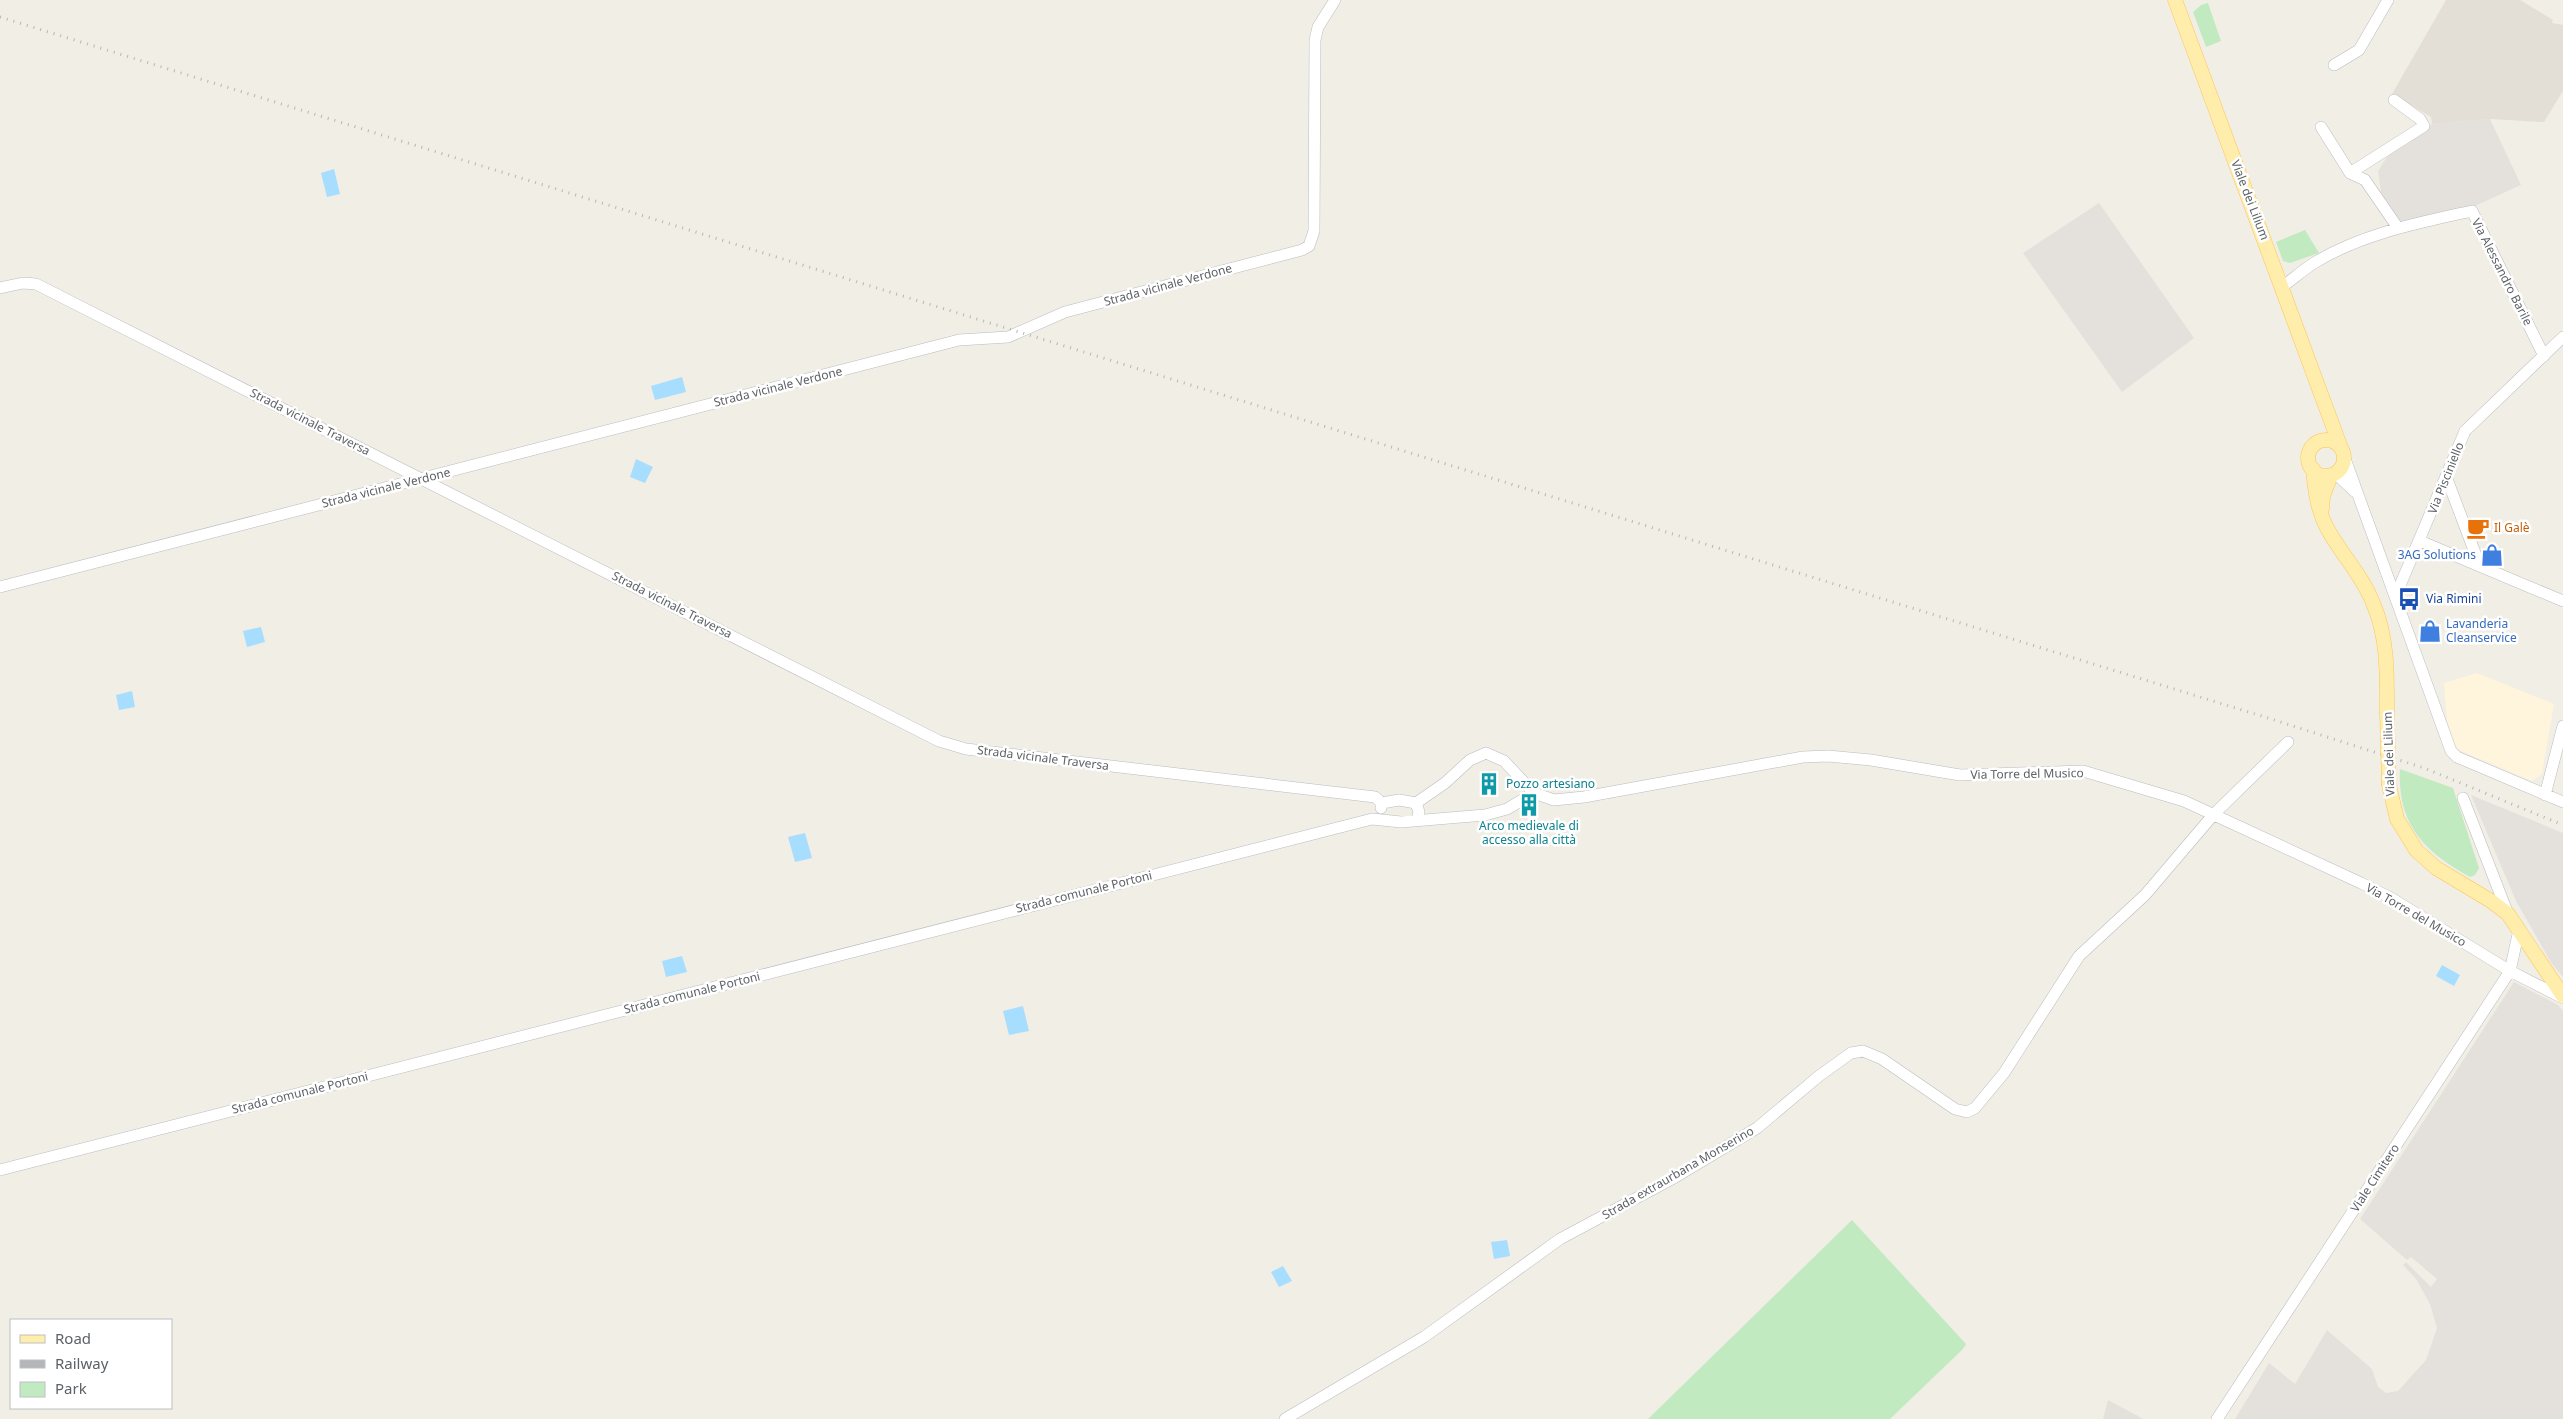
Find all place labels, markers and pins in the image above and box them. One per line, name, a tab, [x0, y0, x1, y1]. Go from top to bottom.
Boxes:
cafe icon: Il Galè	[2465, 515, 2491, 541]
place label: Il Galè	[2494, 519, 2530, 536]
shop icon: 3AG Solutions	[2479, 542, 2505, 568]
place label: 3AG Solutions	[2398, 546, 2476, 563]
bus stop icon: Via Rimini	[2396, 586, 2422, 612]
place label: Via Rimini	[2426, 590, 2482, 607]
place label: Lavanderia Cleanservice	[2446, 615, 2517, 646]
shop icon: Lavanderia Cleanservice	[2417, 618, 2443, 644]
building icon: Pozzo artesiano	[1476, 771, 1502, 797]
place label: Pozzo artesiano	[1506, 775, 1595, 792]
building icon: Arco medievale di accesso alla città	[1516, 792, 1542, 818]
place label: Arco medievale di accesso alla città	[1479, 817, 1579, 848]

